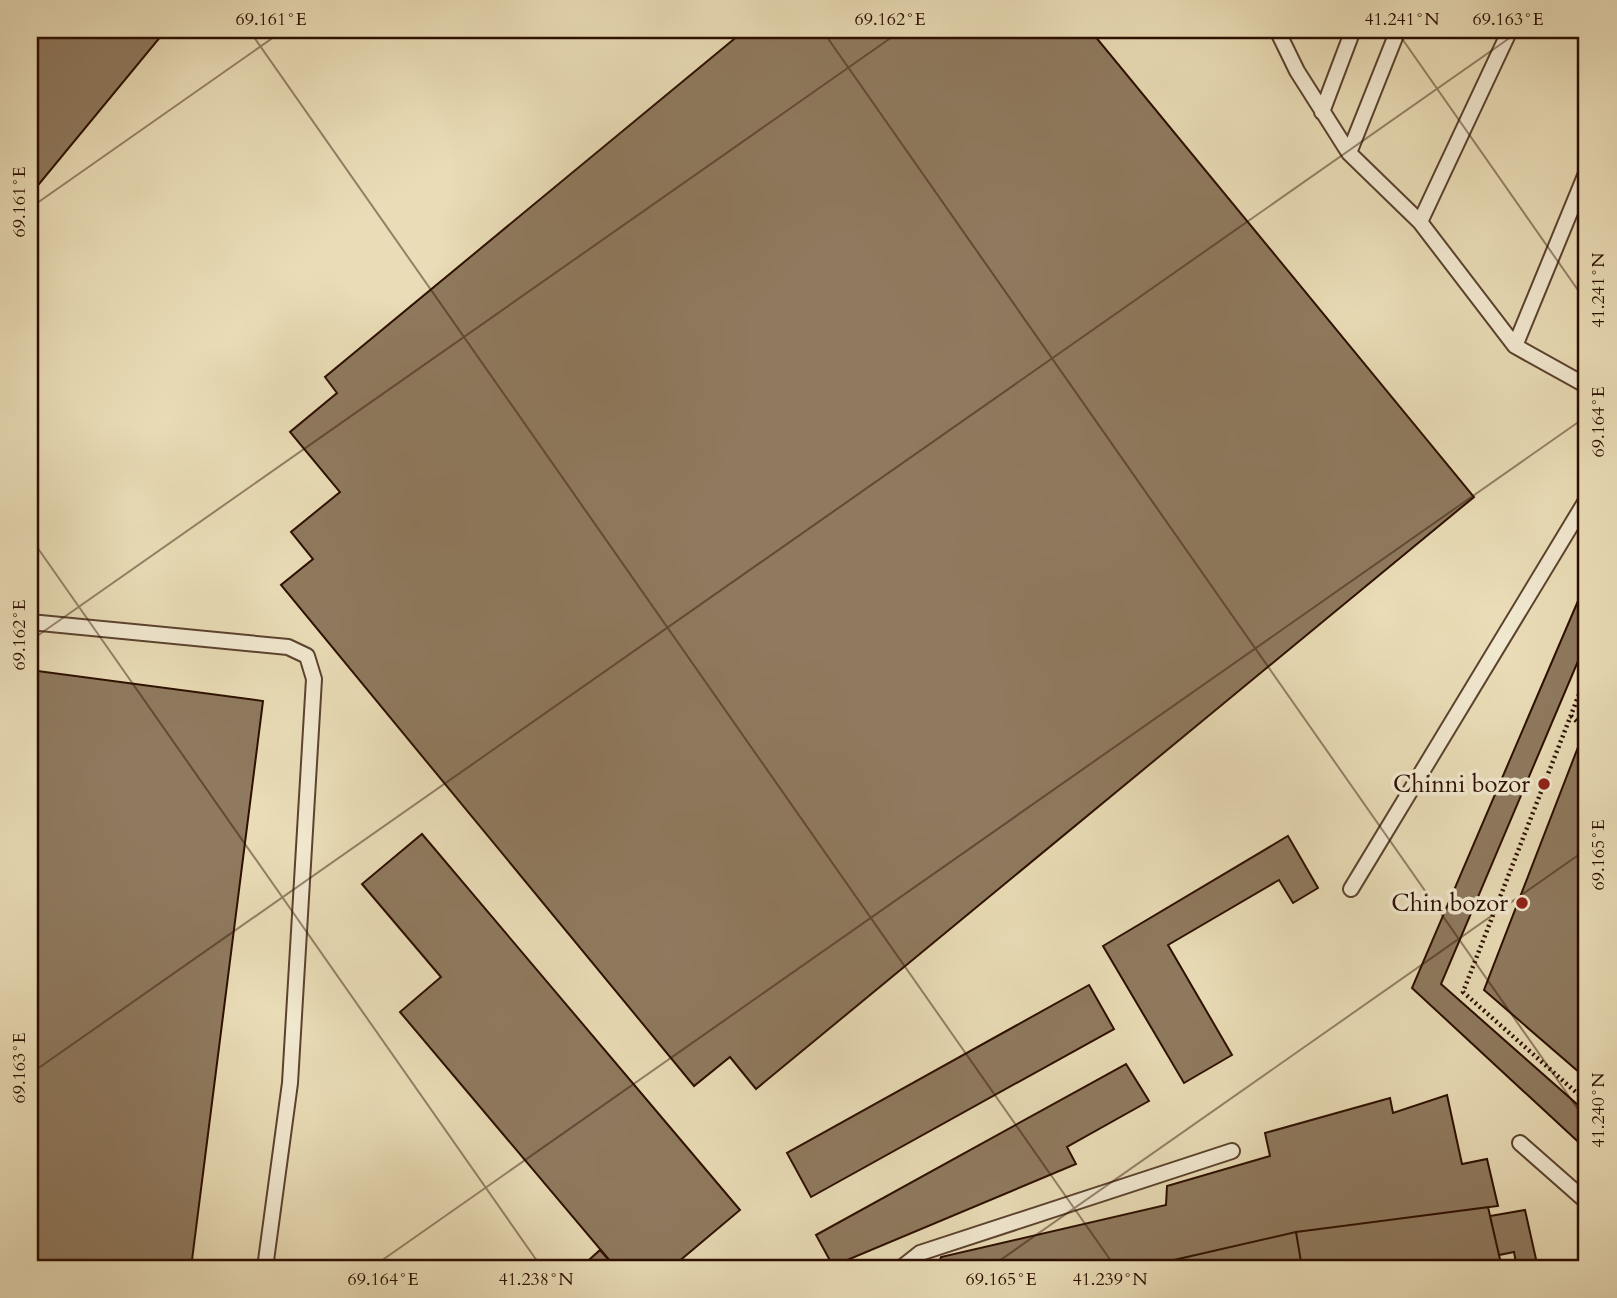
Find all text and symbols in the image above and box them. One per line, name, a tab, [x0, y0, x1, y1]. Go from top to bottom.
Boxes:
text: 69.161°E	[236, 7, 307, 32]
text: 69.162°E	[855, 7, 926, 32]
text: 41.241°N	[1364, 7, 1440, 32]
text: 69.163°E	[1473, 7, 1544, 32]
text: 69.161°E	[7, 167, 32, 238]
text: 41.241°N	[1586, 252, 1611, 328]
text: 69.164°E	[1586, 387, 1611, 458]
text: 69.162°E	[7, 600, 32, 671]
place label: Chinni bozor	[1393, 768, 1530, 801]
marker: Chinni bozor	[1536, 776, 1552, 792]
text: 69.165°E	[1586, 820, 1611, 891]
place label: Chin bozor	[1391, 887, 1508, 920]
marker: Chin bozor	[1514, 895, 1530, 911]
text: 69.163°E	[7, 1033, 32, 1104]
text: 41.240°N	[1586, 1072, 1611, 1148]
text: 69.164°E	[348, 1267, 419, 1292]
text: 41.238°N	[498, 1267, 574, 1292]
text: 69.165°E	[966, 1267, 1037, 1292]
text: 41.239°N	[1072, 1267, 1148, 1292]

